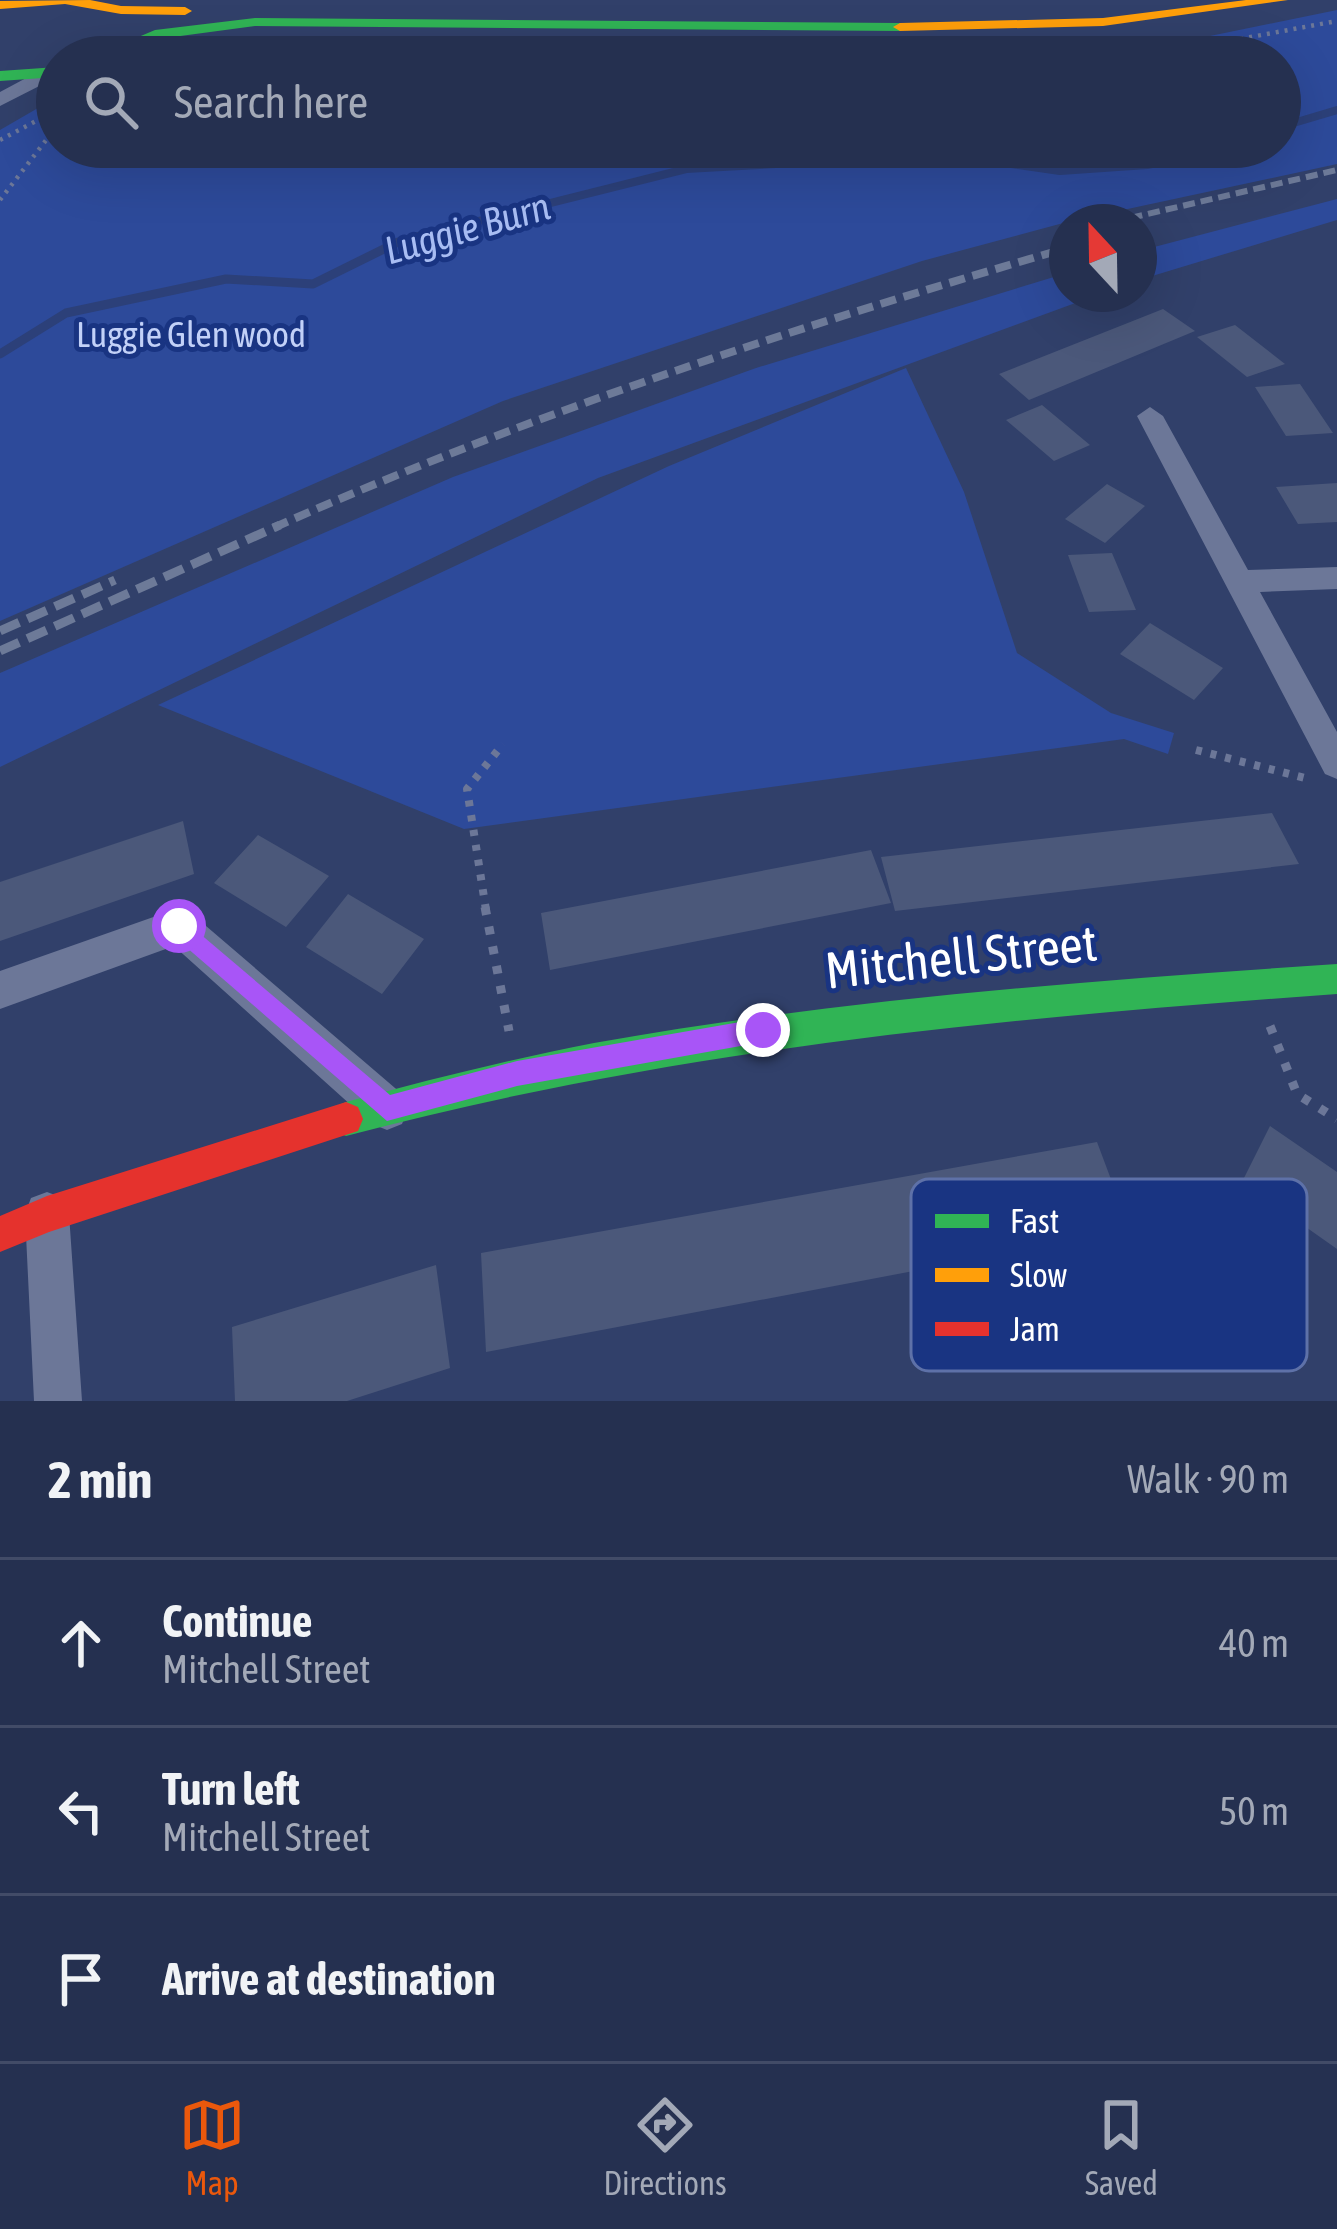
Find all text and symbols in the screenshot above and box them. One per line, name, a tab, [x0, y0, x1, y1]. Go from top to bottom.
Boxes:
search box	[36, 36, 1301, 168]
icon: search	[78, 69, 144, 135]
text: Search here	[174, 76, 368, 128]
water label: Luggie Burn	[379, 183, 555, 273]
north arrow	[1049, 204, 1157, 312]
park label: Luggie Glen wood	[76, 313, 306, 355]
route start	[152, 899, 206, 953]
street label: Mitchell Street	[822, 912, 1100, 1000]
route end	[736, 1003, 790, 1057]
legend	[911, 1179, 1307, 1371]
text: Fast	[1010, 1202, 1059, 1240]
text: Slow	[1010, 1256, 1067, 1294]
text: Jam	[1010, 1310, 1060, 1348]
text: 2 min	[48, 1450, 152, 1509]
text: Walk · 90 m	[1127, 1457, 1289, 1501]
text: Continue	[162, 1595, 313, 1647]
icon: ahead	[48, 1610, 114, 1676]
text: 40 m	[1219, 1621, 1289, 1665]
text: Mitchell Street	[162, 1647, 371, 1691]
text: Turn left	[162, 1763, 300, 1815]
icon: left	[48, 1778, 114, 1844]
text: 50 m	[1219, 1789, 1289, 1833]
text: Mitchell Street	[162, 1815, 371, 1859]
icon: arrive	[48, 1946, 114, 2012]
text: Arrive at destination	[162, 1953, 496, 2005]
tab: Map	[179, 2092, 245, 2202]
tab: Directions	[603, 2092, 727, 2202]
tab: Saved	[1085, 2092, 1158, 2202]

